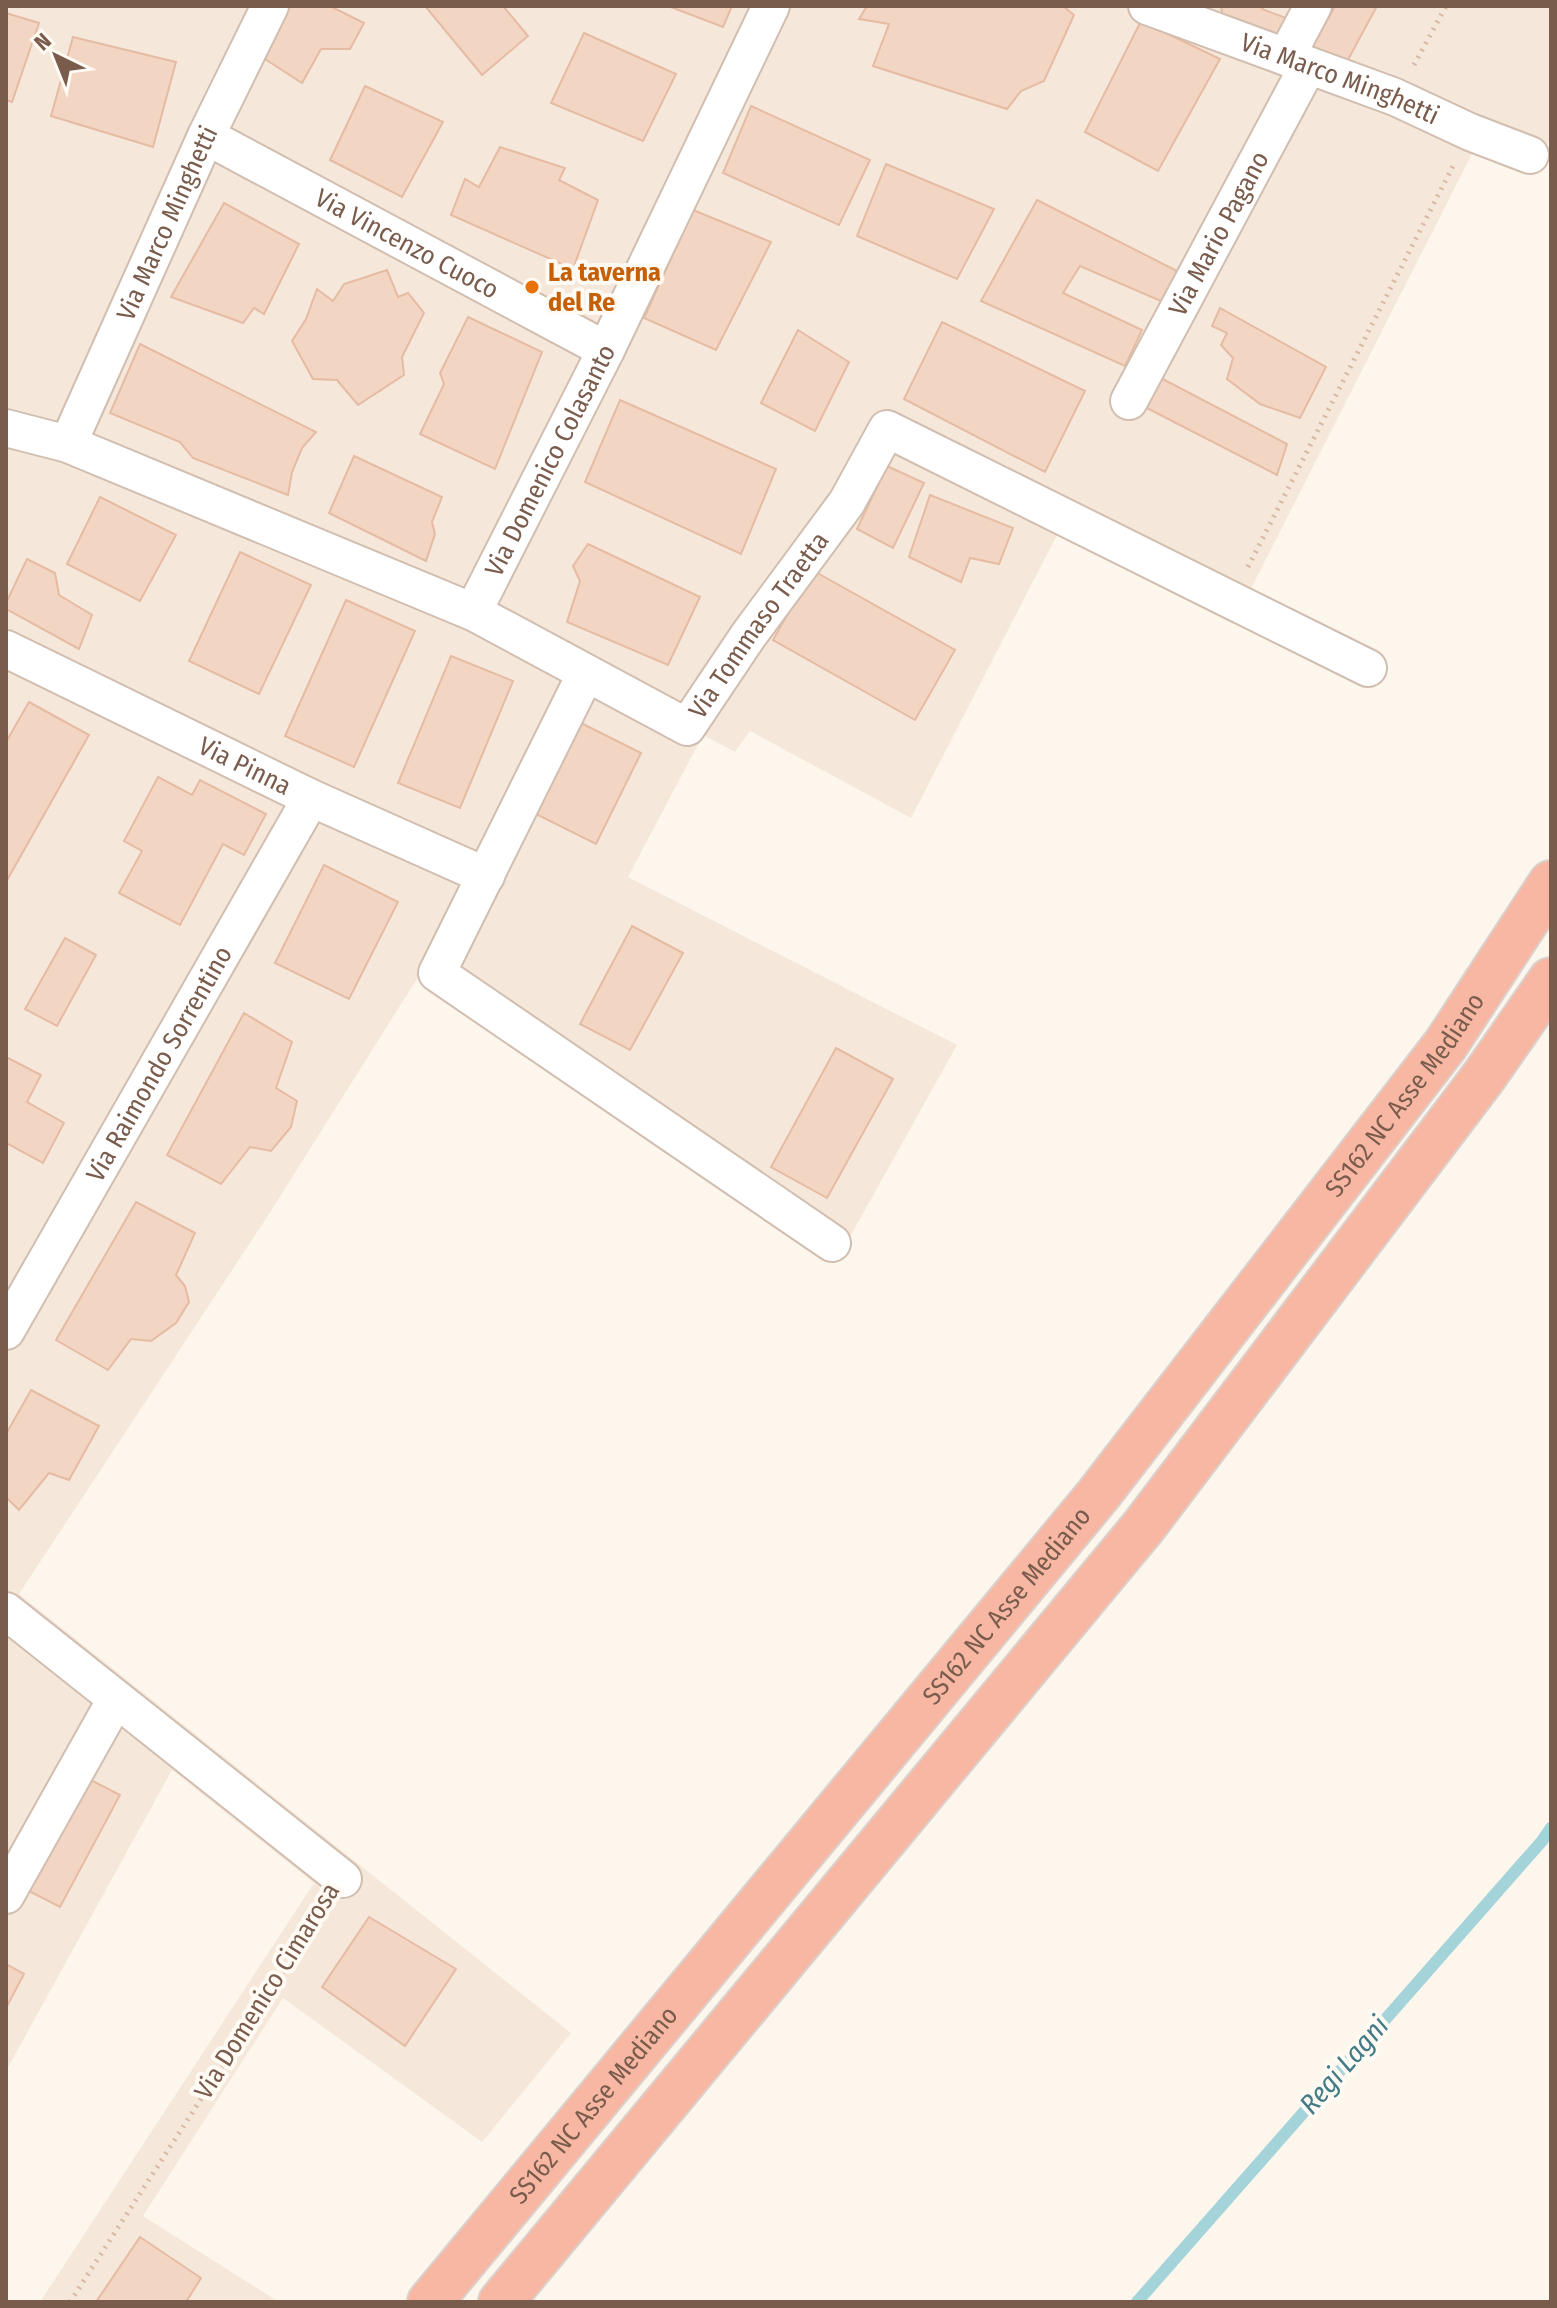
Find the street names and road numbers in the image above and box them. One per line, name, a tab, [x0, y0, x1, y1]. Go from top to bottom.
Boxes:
street label: Via Marco Minghetti	[1237, 26, 1444, 131]
street label: Via Marco Minghetti	[110, 121, 224, 325]
street label: Via Mario Pagano	[1162, 146, 1275, 321]
street label: Via Vincenzo Cuoco	[310, 182, 504, 305]
street label: Via Domenico Colasanto	[478, 339, 622, 582]
street label: Via Tommaso Traetta	[682, 526, 835, 724]
street label: Via Pinna	[194, 730, 296, 801]
street label: Via Raimondo Sorrentino	[79, 940, 239, 1187]
street label: SS162 NC Asse Mediano	[1318, 987, 1491, 1203]
street label: SS162 NC Asse Mediano	[916, 1501, 1097, 1711]
street label: Via Domenico Cimarosa	[188, 1877, 346, 2105]
street label: SS162 NC Asse Mediano	[503, 2000, 684, 2210]

